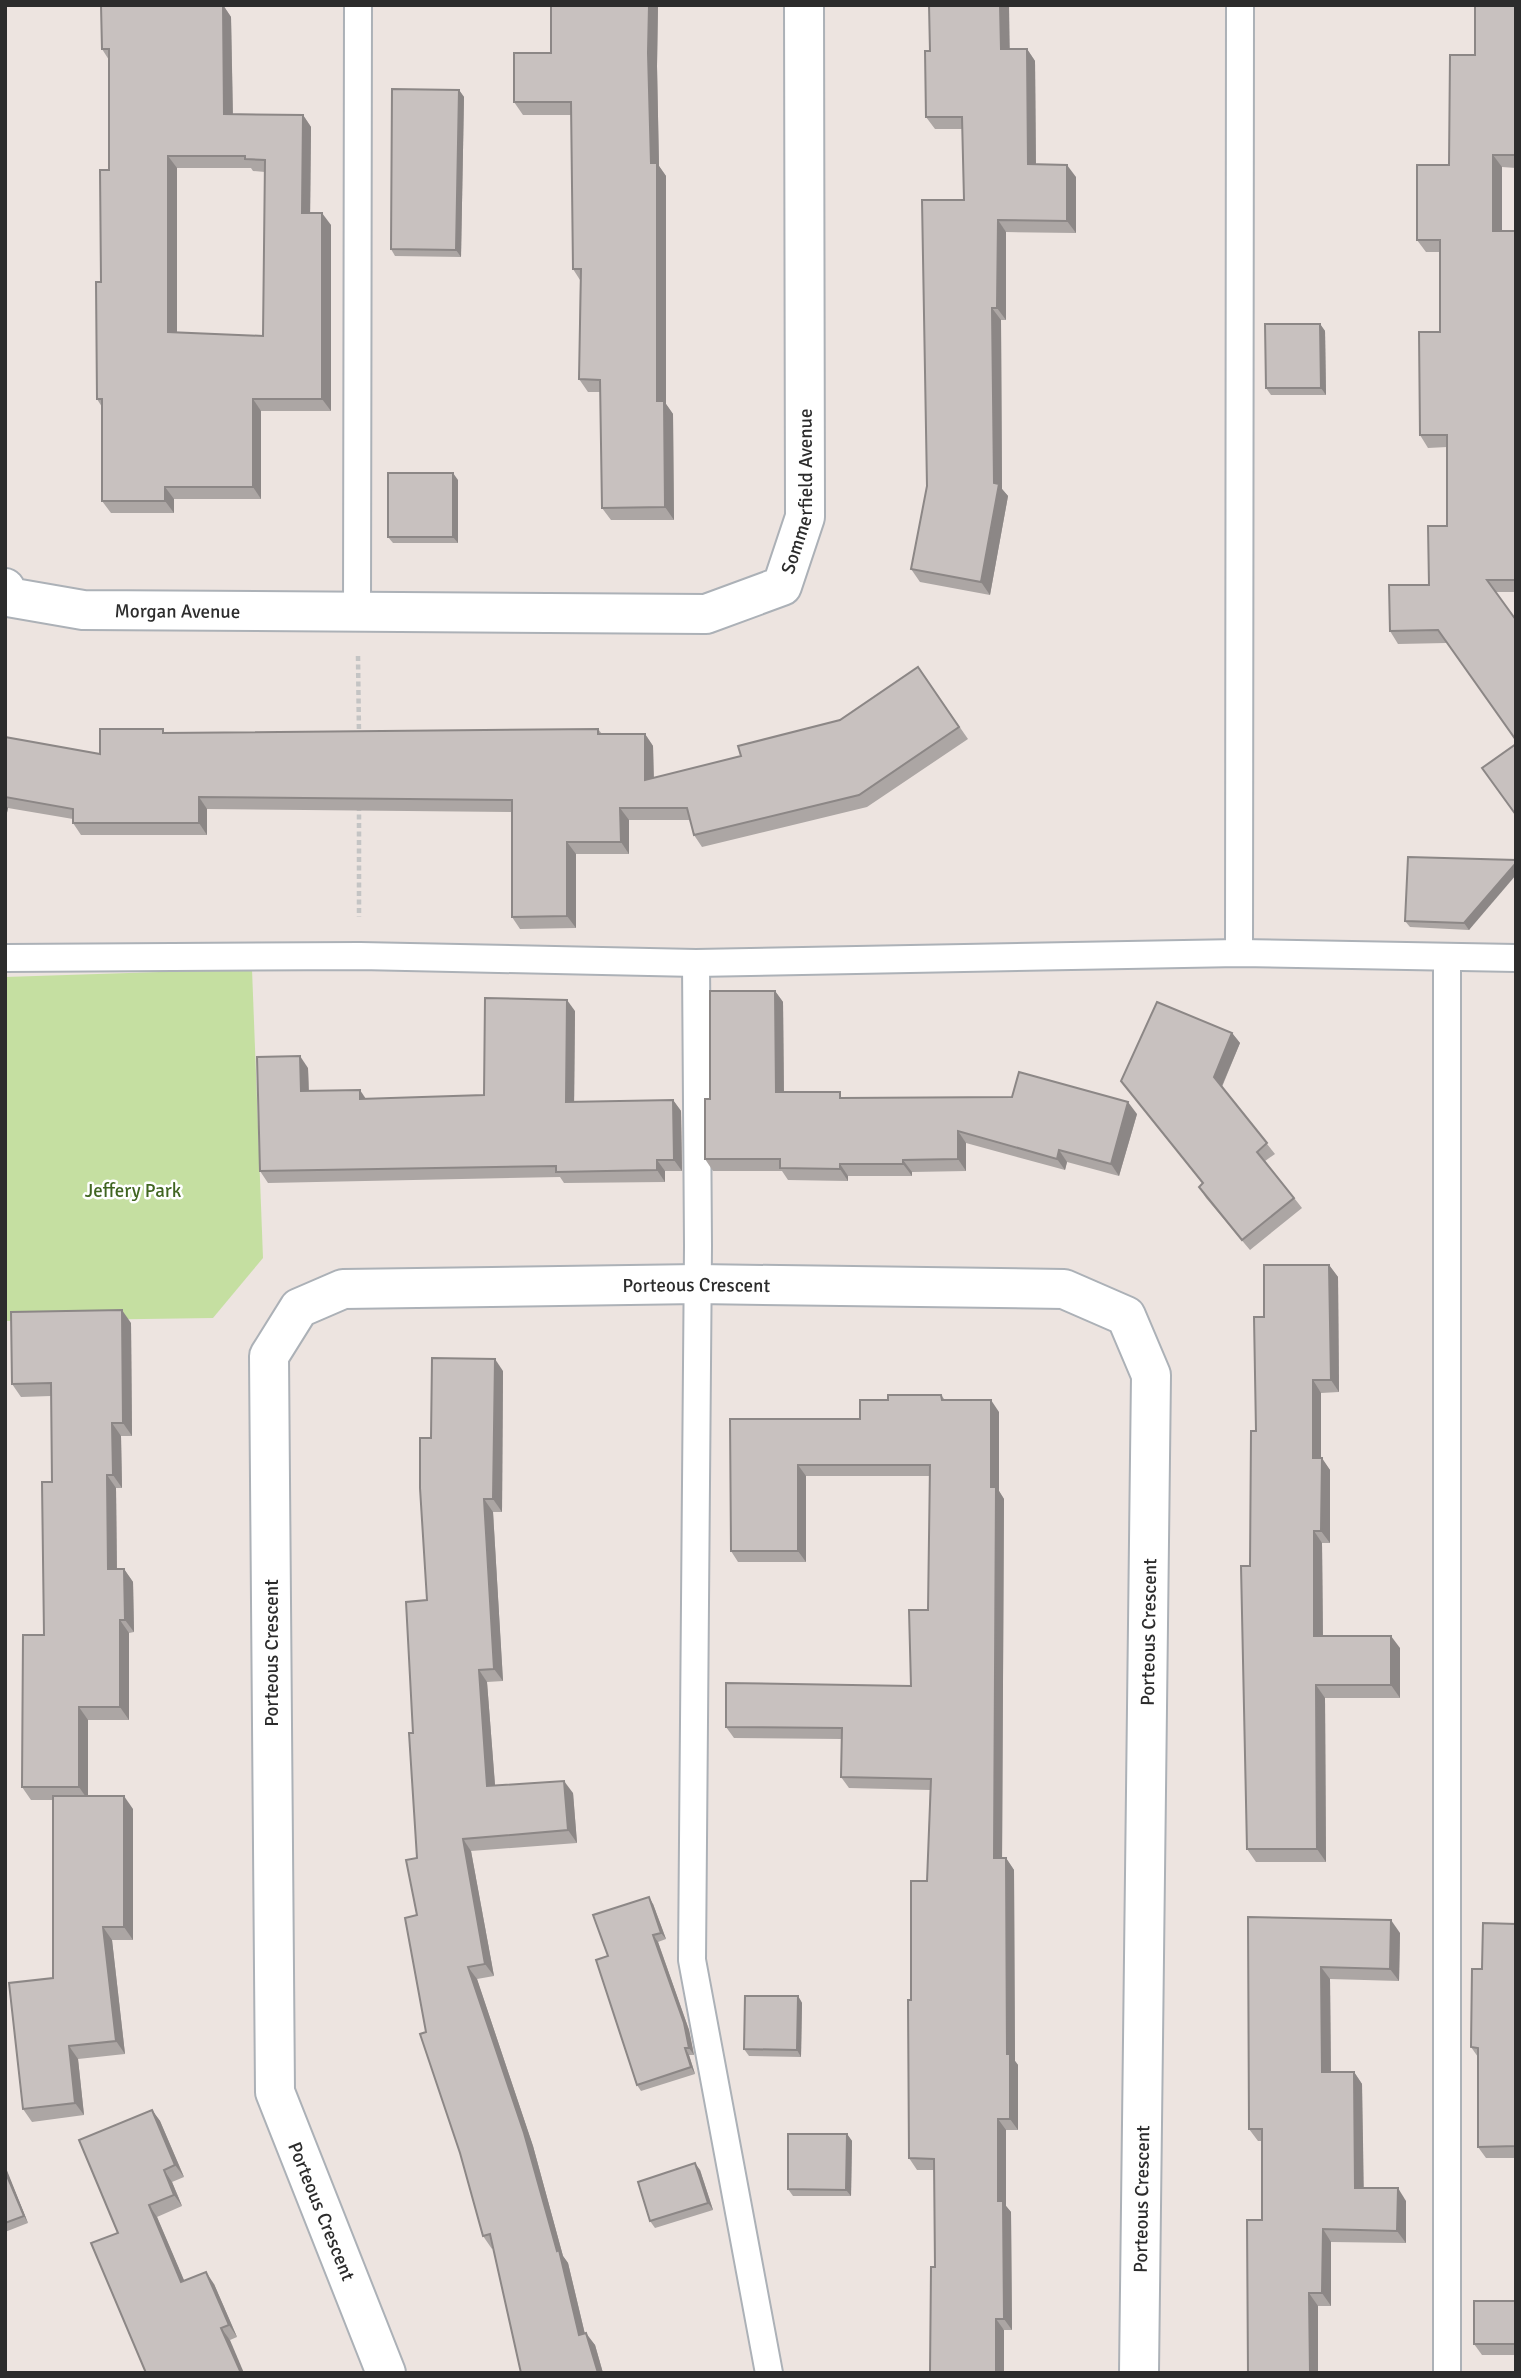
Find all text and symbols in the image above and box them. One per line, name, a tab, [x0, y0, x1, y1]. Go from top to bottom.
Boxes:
street label: Sommerfield Avenue	[776, 409, 818, 577]
street label: Morgan Avenue	[114, 599, 240, 624]
park label: Jeffery Park	[85, 1179, 182, 1203]
street label: Porteous Crescent	[622, 1273, 771, 1298]
street label: Porteous Crescent	[1136, 1558, 1162, 1706]
street label: Porteous Crescent	[260, 1579, 284, 1727]
street label: Porteous Crescent	[1129, 2125, 1155, 2273]
street label: Porteous Crescent	[282, 2138, 360, 2285]

